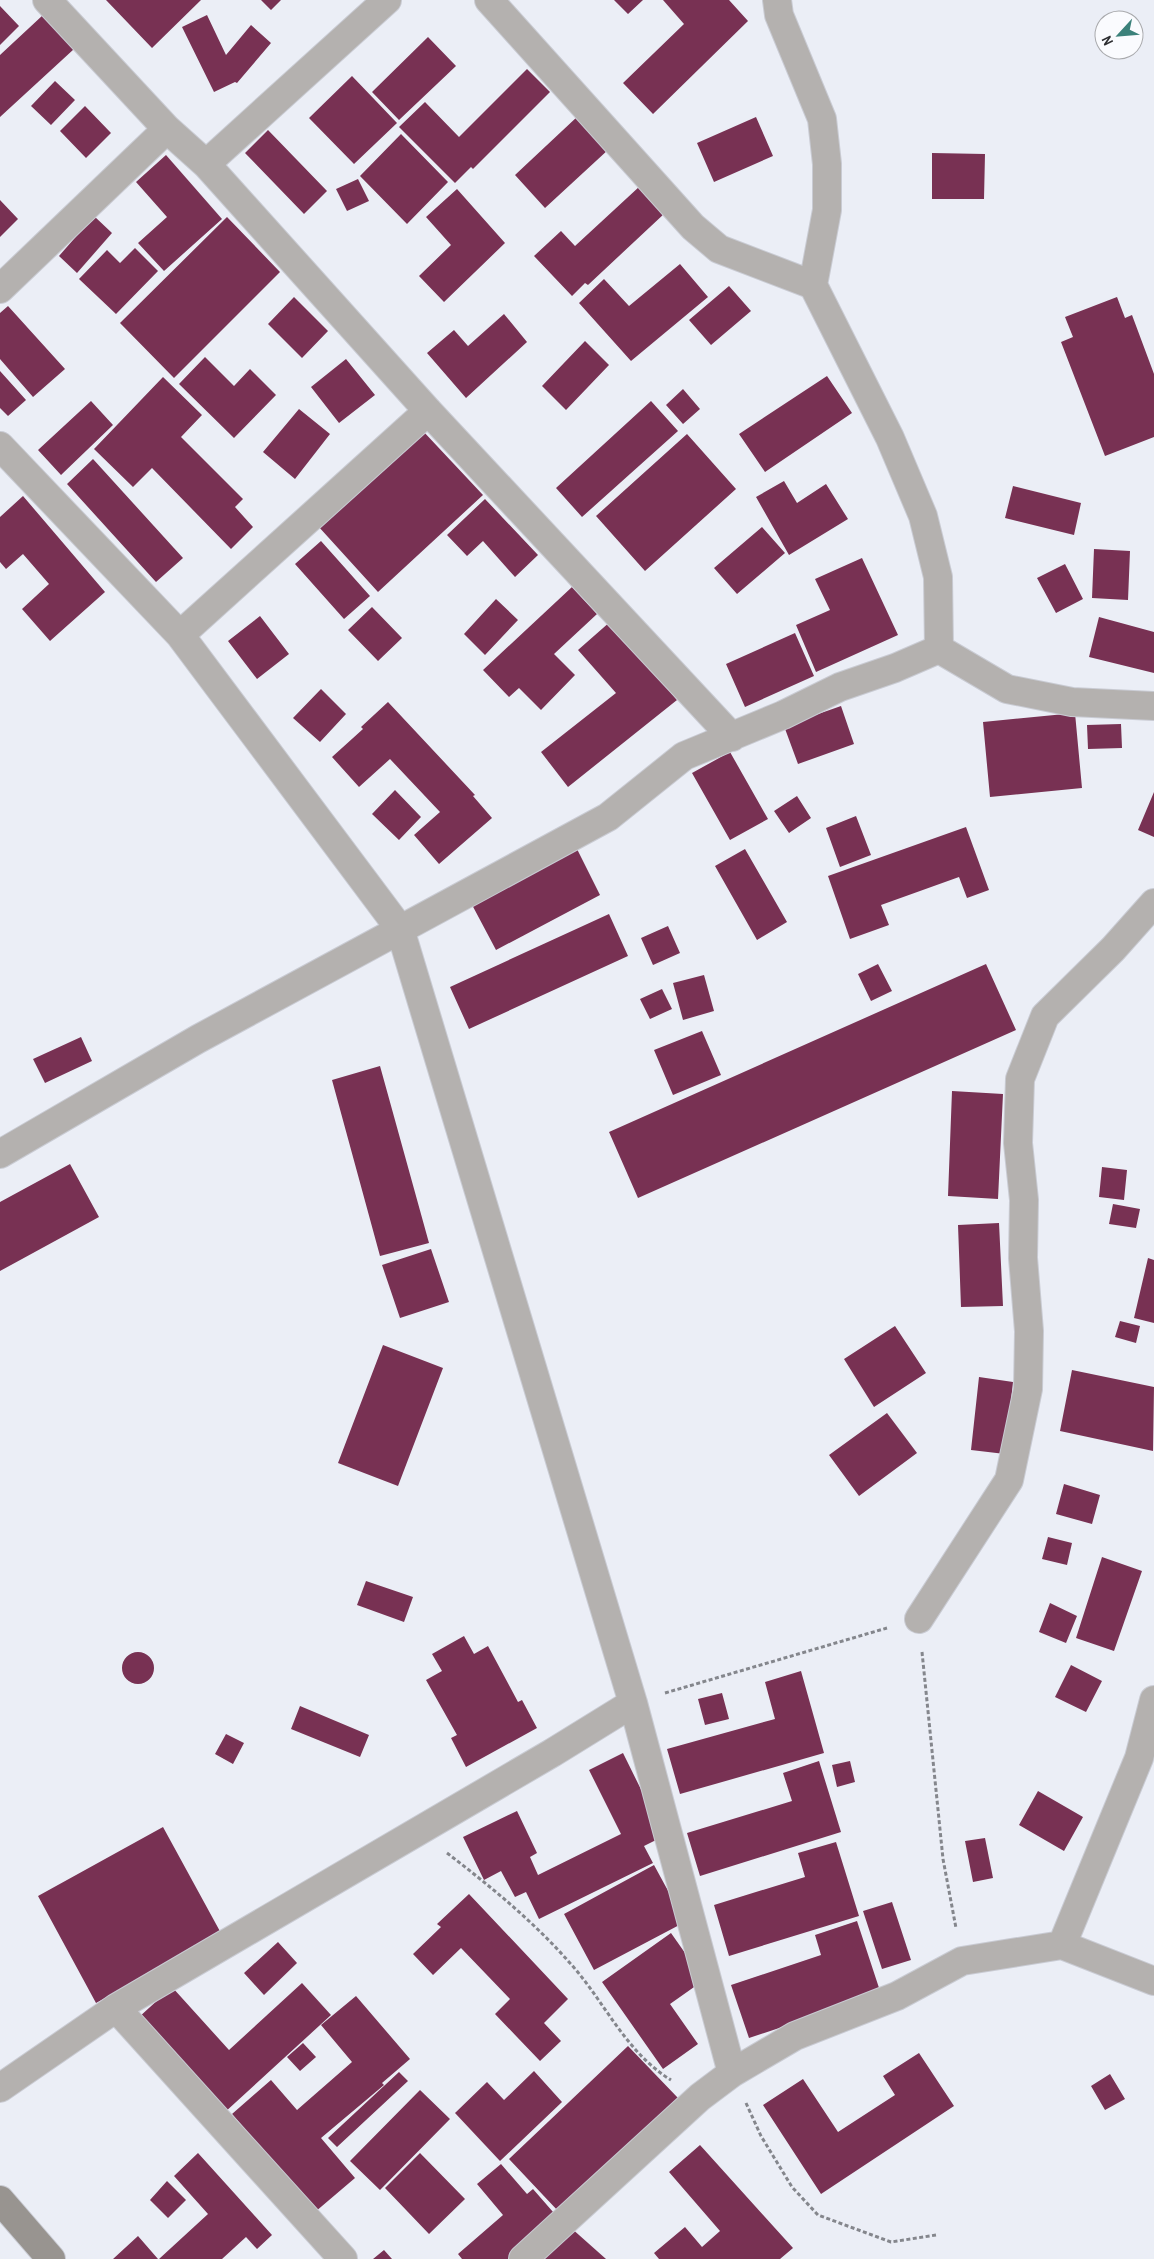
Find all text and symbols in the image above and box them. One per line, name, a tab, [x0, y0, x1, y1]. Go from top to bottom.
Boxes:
north arrow	[1094, 10, 1144, 60]
text: N	[1097, 33, 1117, 48]

